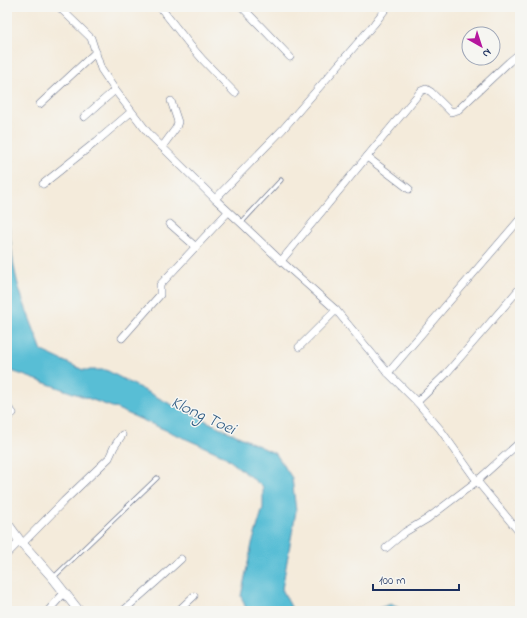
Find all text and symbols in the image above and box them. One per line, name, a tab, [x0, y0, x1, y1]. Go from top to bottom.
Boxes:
north arrow	[461, 26, 501, 66]
text: N	[479, 44, 495, 62]
water label: Klong Toei	[166, 390, 241, 444]
scale bar	[373, 566, 459, 592]
text: 100 m	[379, 572, 406, 590]

